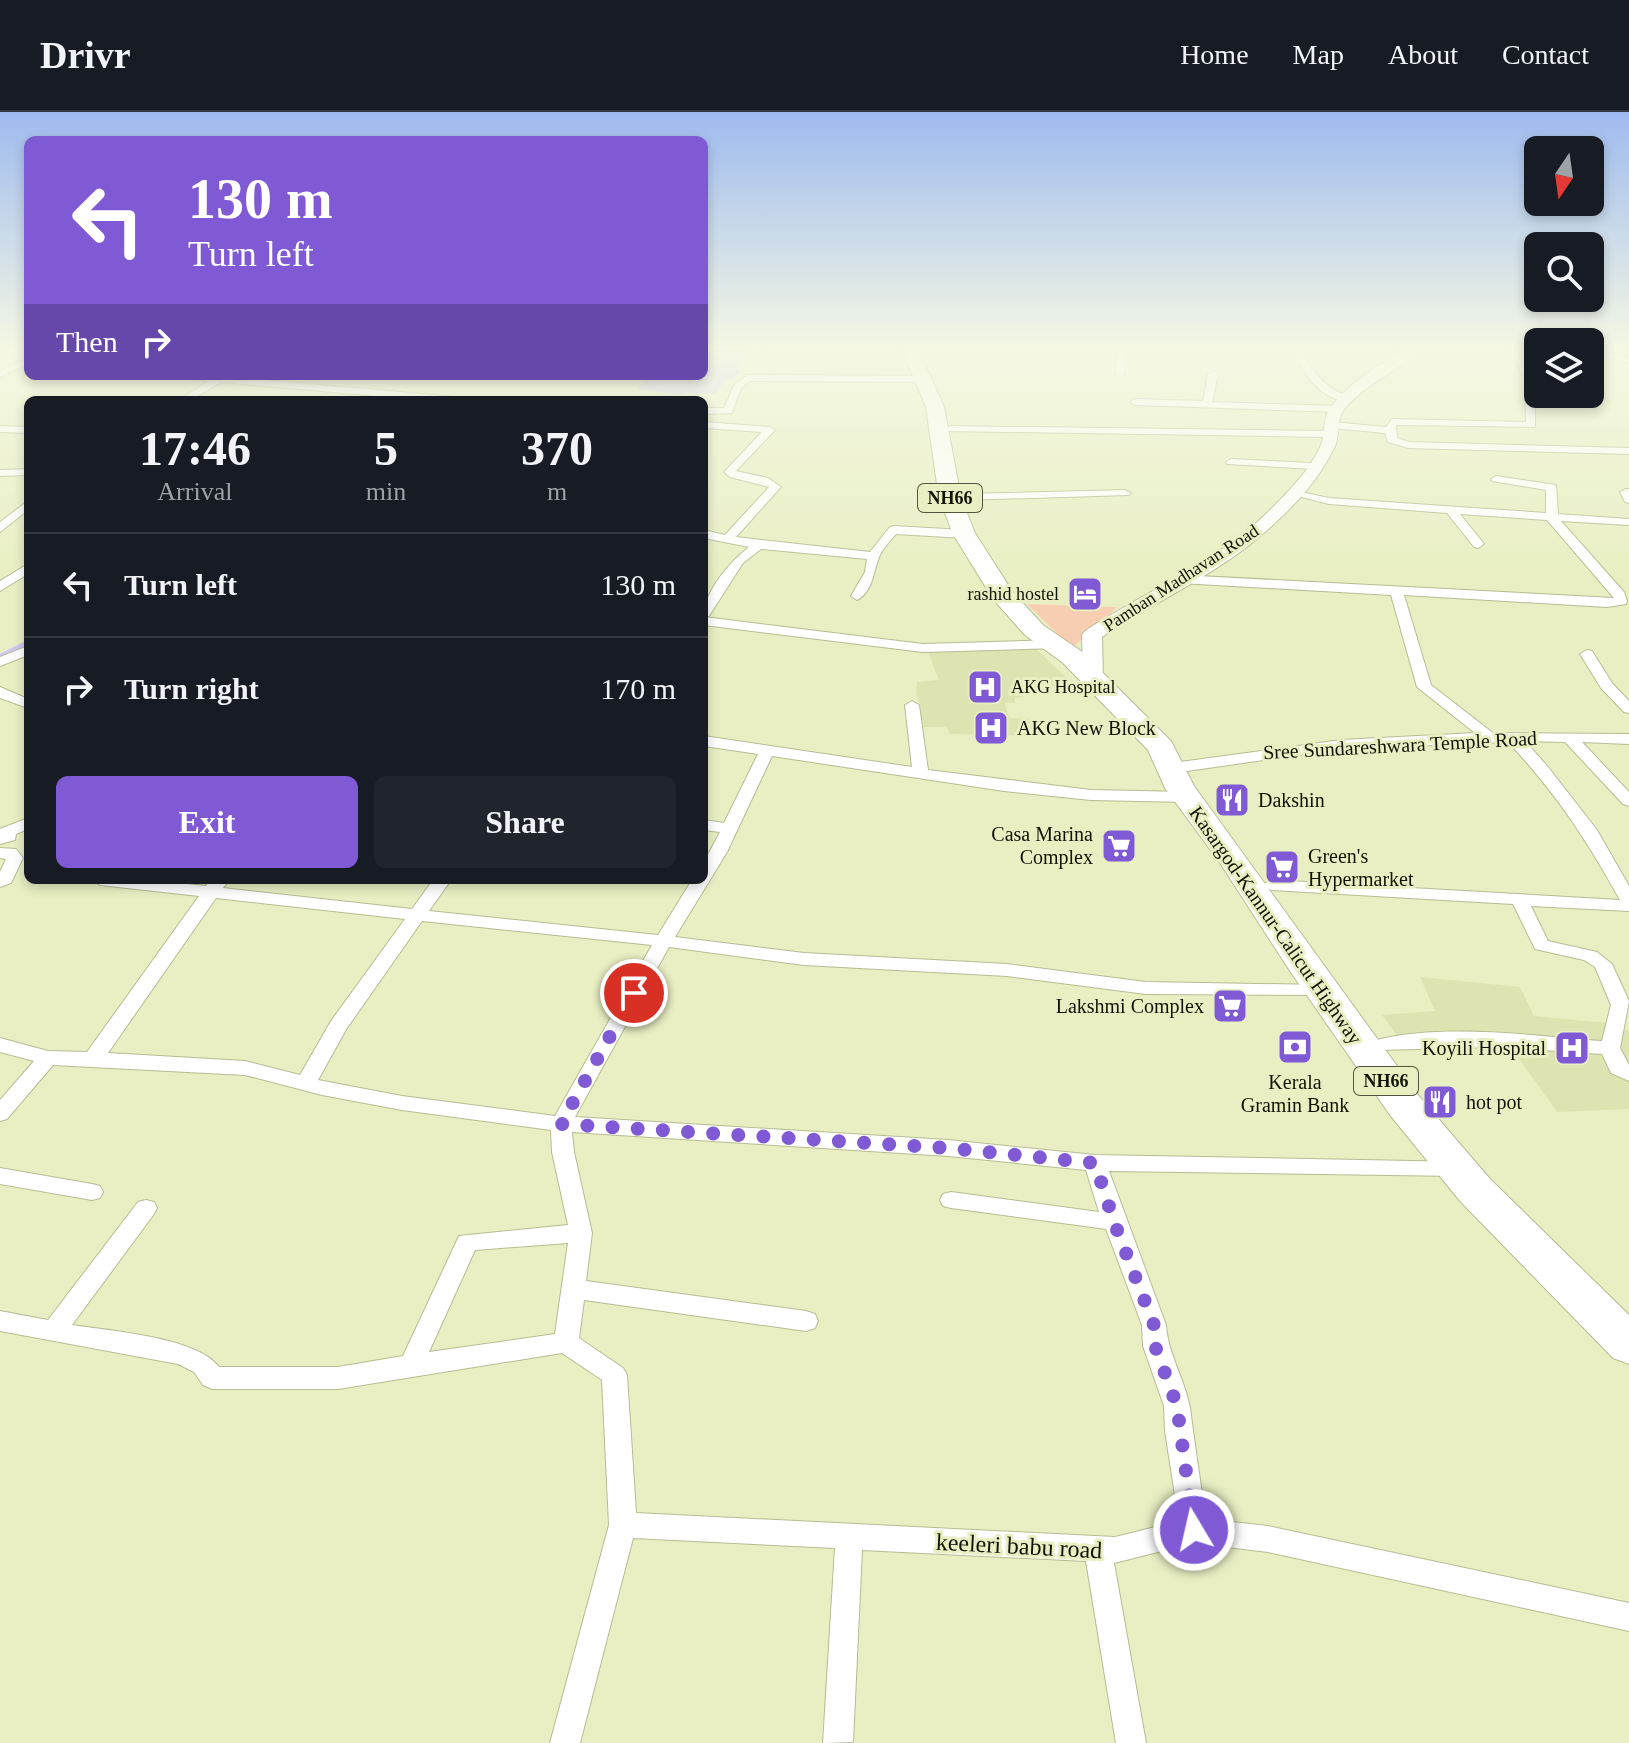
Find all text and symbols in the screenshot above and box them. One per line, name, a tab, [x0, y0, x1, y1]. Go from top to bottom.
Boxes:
text: Drivr	[40, 34, 131, 76]
text: Home	[1180, 39, 1249, 70]
text: Map	[1293, 39, 1344, 70]
text: About	[1388, 39, 1458, 70]
text: Contact	[1502, 39, 1589, 70]
north arrow	[1524, 136, 1604, 216]
map controls	[1524, 136, 1604, 408]
icon: left	[56, 168, 160, 272]
text: 130 m	[188, 168, 333, 230]
button: search	[1524, 232, 1604, 312]
text: Turn left	[188, 234, 314, 274]
icon: right	[134, 320, 178, 364]
text: Then	[56, 325, 118, 358]
button: layers	[1524, 328, 1604, 408]
text: 17:46	[139, 422, 251, 475]
text: 5	[374, 422, 398, 475]
text: 370	[521, 422, 593, 475]
text: Arrival	[157, 477, 232, 506]
text: min	[366, 477, 406, 506]
text: m	[547, 477, 567, 506]
road number: NH66	[918, 484, 982, 512]
street label: Pamban Madhavan Road	[1100, 520, 1262, 636]
icon: left	[56, 563, 100, 607]
text: Turn left	[124, 568, 237, 601]
text: 130 m	[600, 568, 676, 601]
hotel icon: rashid hostel	[1066, 575, 1104, 613]
place label: rashid hostel	[968, 584, 1059, 604]
icon: right	[56, 667, 100, 711]
hospital icon: AKG Hospital	[966, 668, 1004, 706]
text: Turn right	[124, 672, 259, 705]
text: 170 m	[600, 672, 676, 705]
place label: AKG Hospital	[1011, 677, 1116, 697]
hospital icon: AKG New Block	[972, 709, 1010, 747]
place label: AKG New Block	[1017, 717, 1156, 739]
street label: Sree Sundareshwara Temple Road	[1262, 727, 1538, 764]
button: Exit	[56, 776, 358, 868]
button: Share	[374, 776, 676, 868]
restaurant icon: Dakshin	[1213, 781, 1251, 819]
place label: Dakshin	[1258, 789, 1325, 811]
street label: Kasargod-Kannur-Calicut Highway	[1184, 802, 1367, 1049]
place label: Casa Marina Complex	[991, 823, 1093, 869]
supermarket icon: Casa Marina Complex	[1100, 827, 1138, 865]
place label: Green's Hypermarket	[1308, 845, 1414, 891]
supermarket icon: Green's Hypermarket	[1263, 848, 1301, 886]
pin	[600, 959, 668, 1027]
icon: arrive	[612, 971, 656, 1015]
supermarket icon: Lakshmi Complex	[1211, 987, 1249, 1025]
place label: Lakshmi Complex	[1056, 995, 1204, 1018]
bank icon: Kerala Gramin Bank	[1276, 1028, 1314, 1066]
hospital icon: Koyili Hospital	[1553, 1029, 1591, 1067]
place label: Koyili Hospital	[1422, 1037, 1546, 1060]
road number: NH66	[1354, 1067, 1418, 1095]
place label: Kerala Gramin Bank	[1241, 1071, 1349, 1116]
restaurant icon: hot pot	[1421, 1083, 1459, 1121]
place label: hot pot	[1466, 1091, 1523, 1114]
position arrow	[1152, 1488, 1236, 1572]
street label: keeleri babu road	[935, 1529, 1103, 1563]

